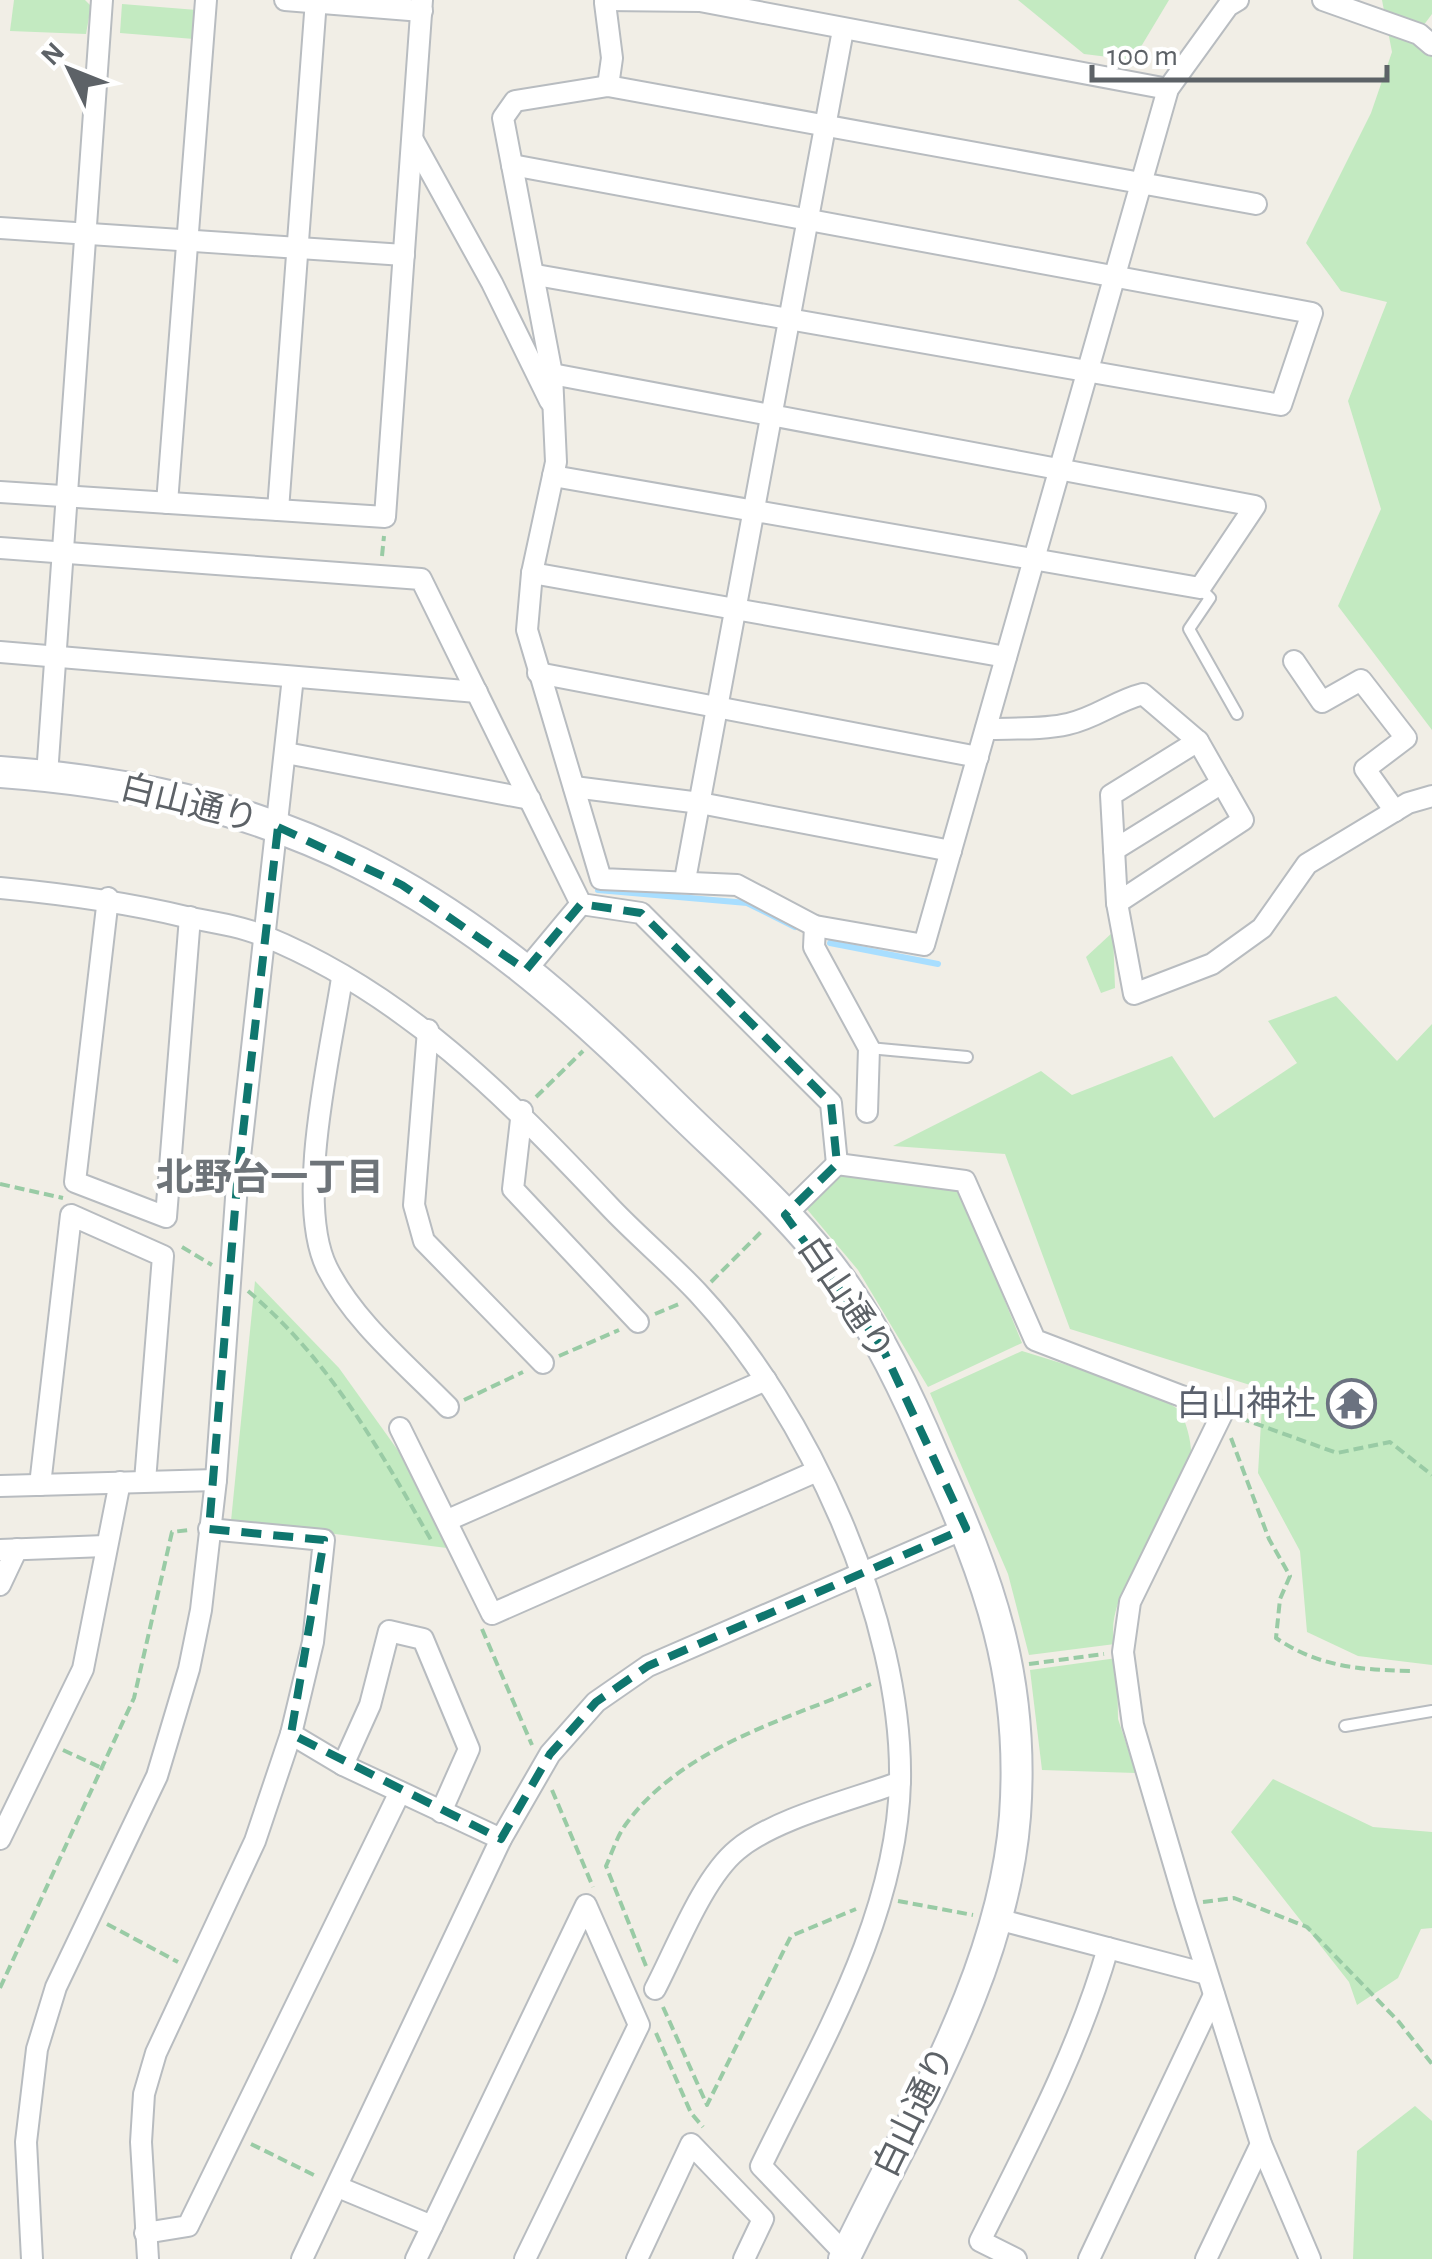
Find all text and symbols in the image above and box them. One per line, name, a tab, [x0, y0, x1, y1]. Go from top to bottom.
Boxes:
north arrow	[20, 20, 120, 120]
scale bar	[1092, 20, 1387, 82]
text: N	[36, 38, 70, 71]
text: 100 m	[1107, 41, 1178, 71]
street label: 白山通り	[117, 768, 262, 838]
district label: 北野台一丁目	[156, 1157, 384, 1198]
street label: 白山通り	[791, 1230, 900, 1367]
temple icon: 白山神社	[1325, 1378, 1377, 1430]
place label: 白山神社	[1176, 1385, 1316, 1422]
street label: 白山通り	[867, 2041, 961, 2183]

